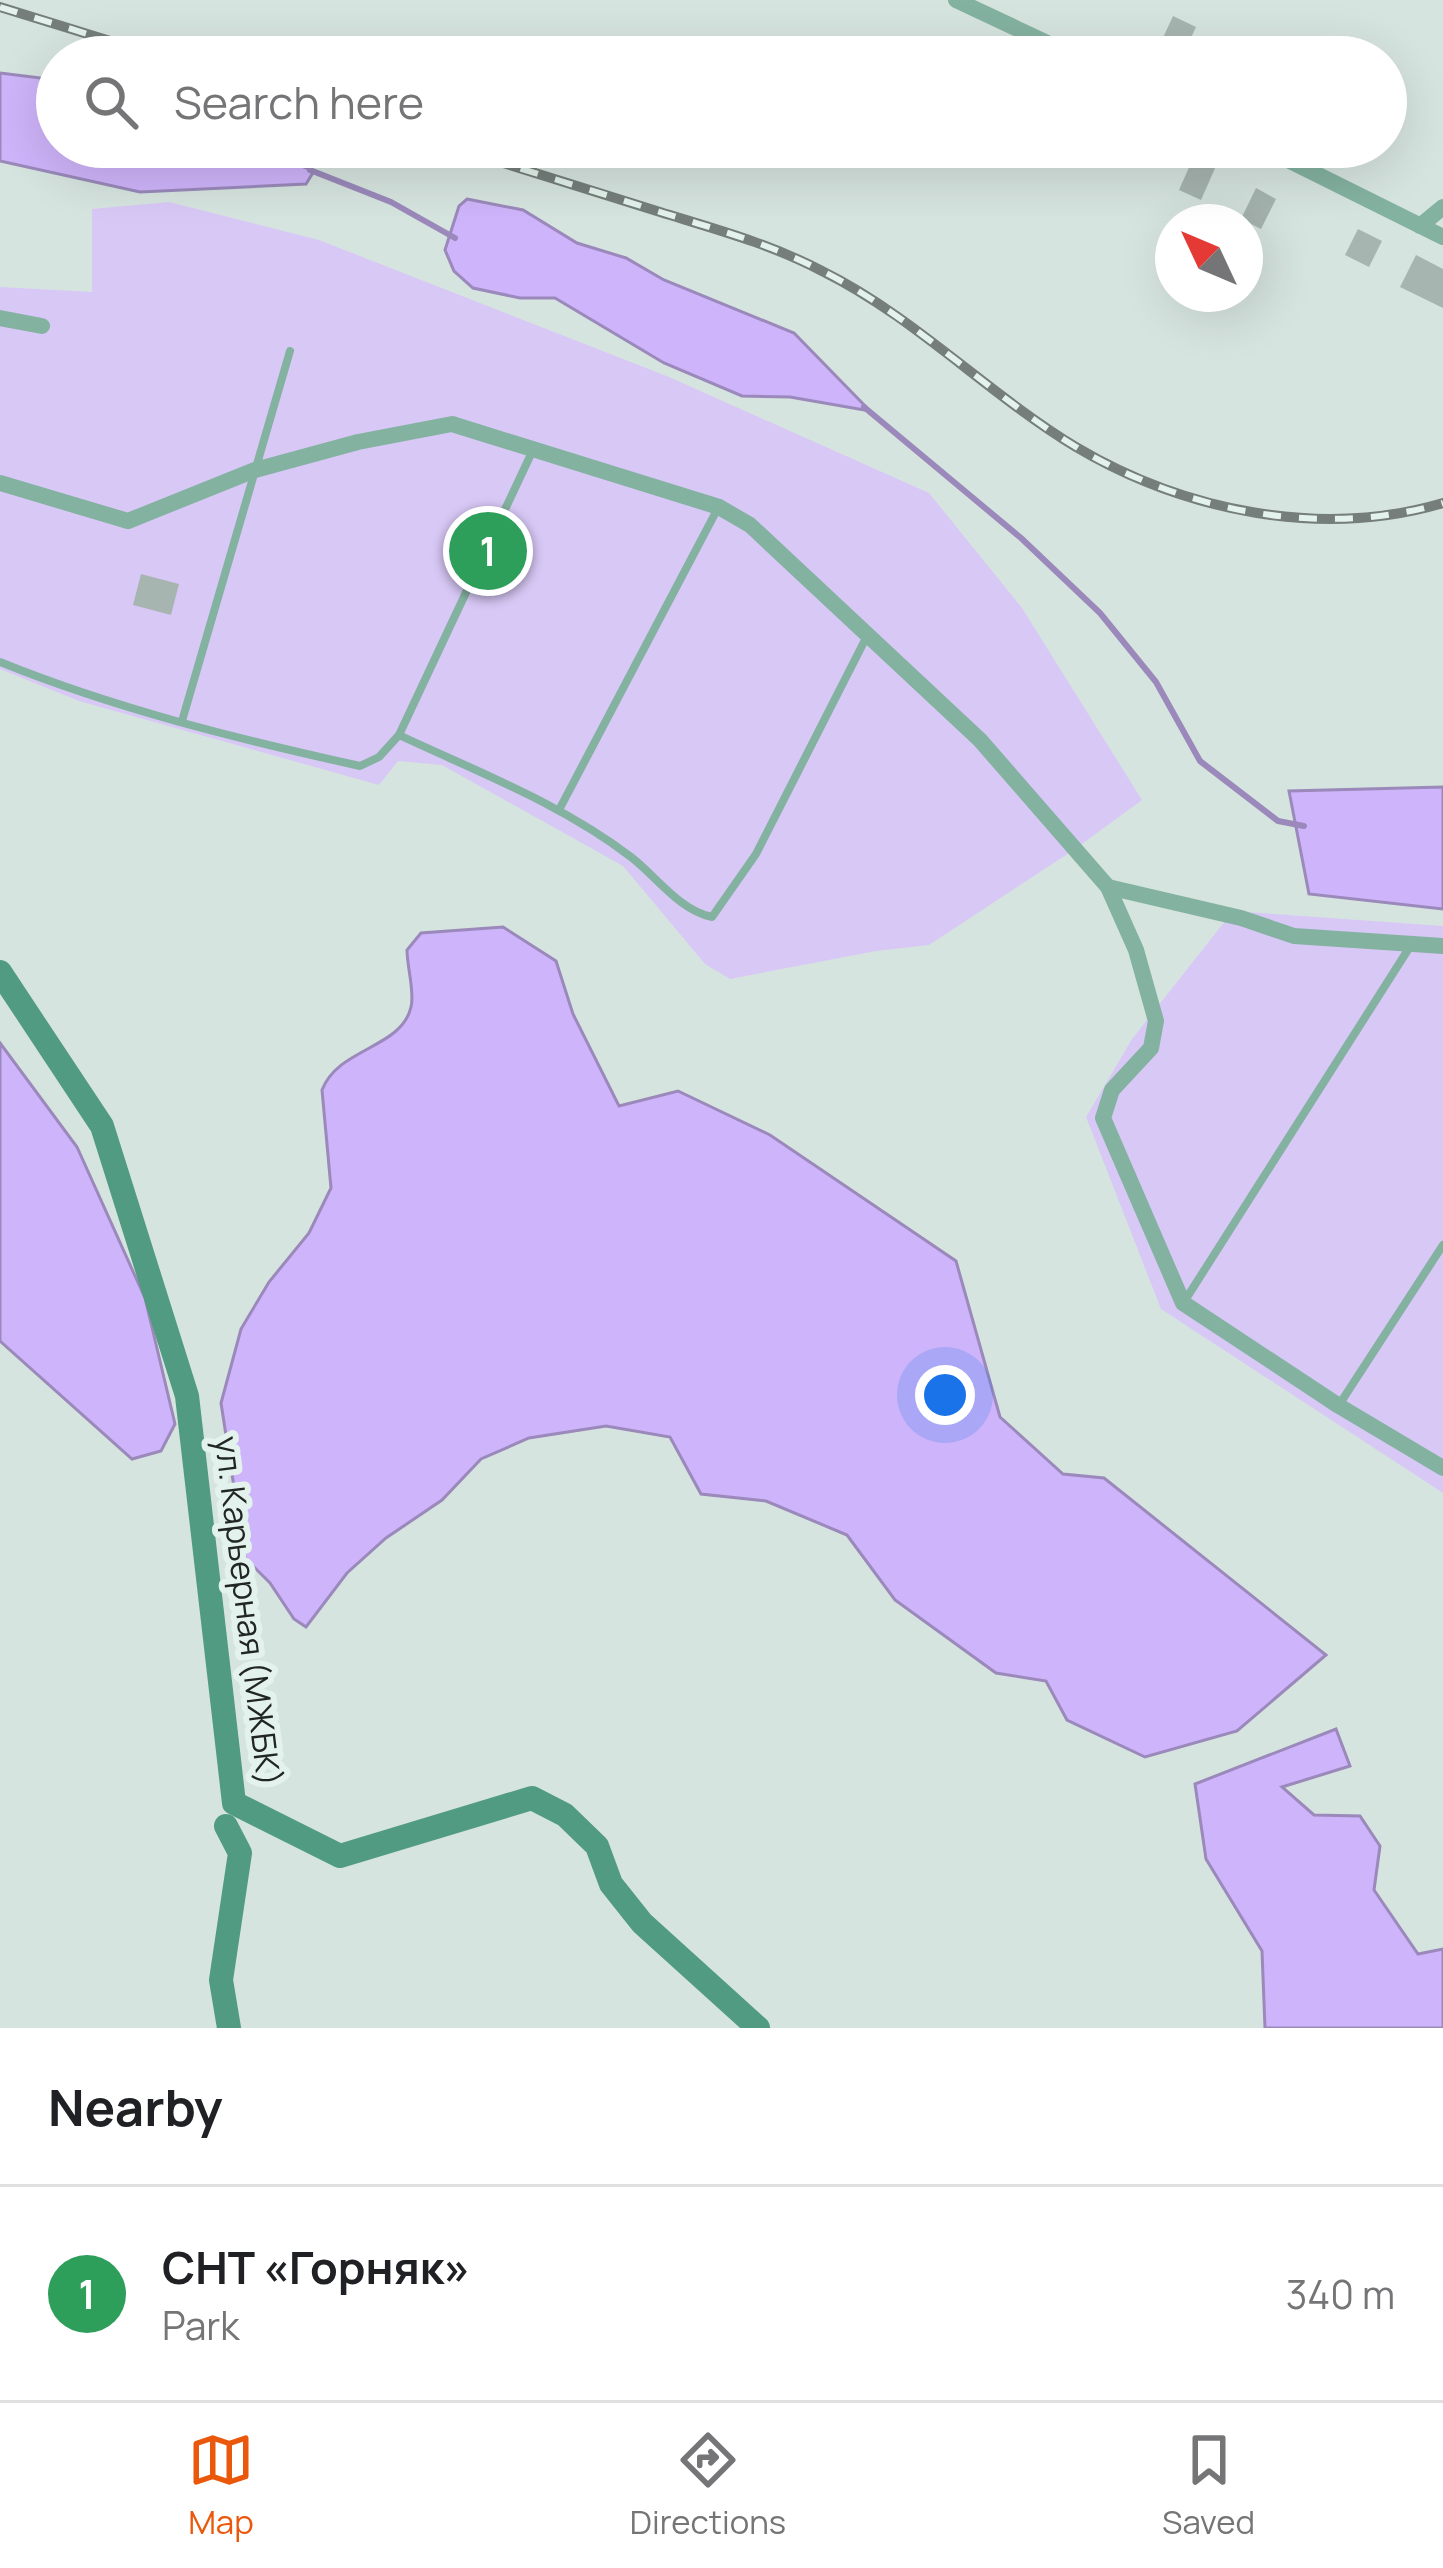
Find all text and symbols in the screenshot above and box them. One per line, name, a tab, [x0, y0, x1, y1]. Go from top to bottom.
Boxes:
search box	[36, 36, 1407, 168]
icon: search	[78, 69, 144, 135]
text: Search here	[174, 71, 424, 133]
north arrow	[1155, 204, 1263, 312]
pin: 1	[449, 506, 527, 596]
your location	[915, 1365, 975, 1425]
street label: ул. Карьерная (МЖБК)	[205, 1433, 292, 1788]
text: Nearby	[48, 2072, 223, 2141]
text: СНТ «Горняк»	[162, 2236, 470, 2298]
text: 1	[78, 2267, 96, 2321]
text: 340 m	[1286, 2267, 1395, 2321]
text: Park	[162, 2298, 240, 2352]
tab: Map	[188, 2427, 254, 2544]
tab: Directions	[630, 2427, 786, 2544]
tab: Saved	[1162, 2427, 1255, 2544]

